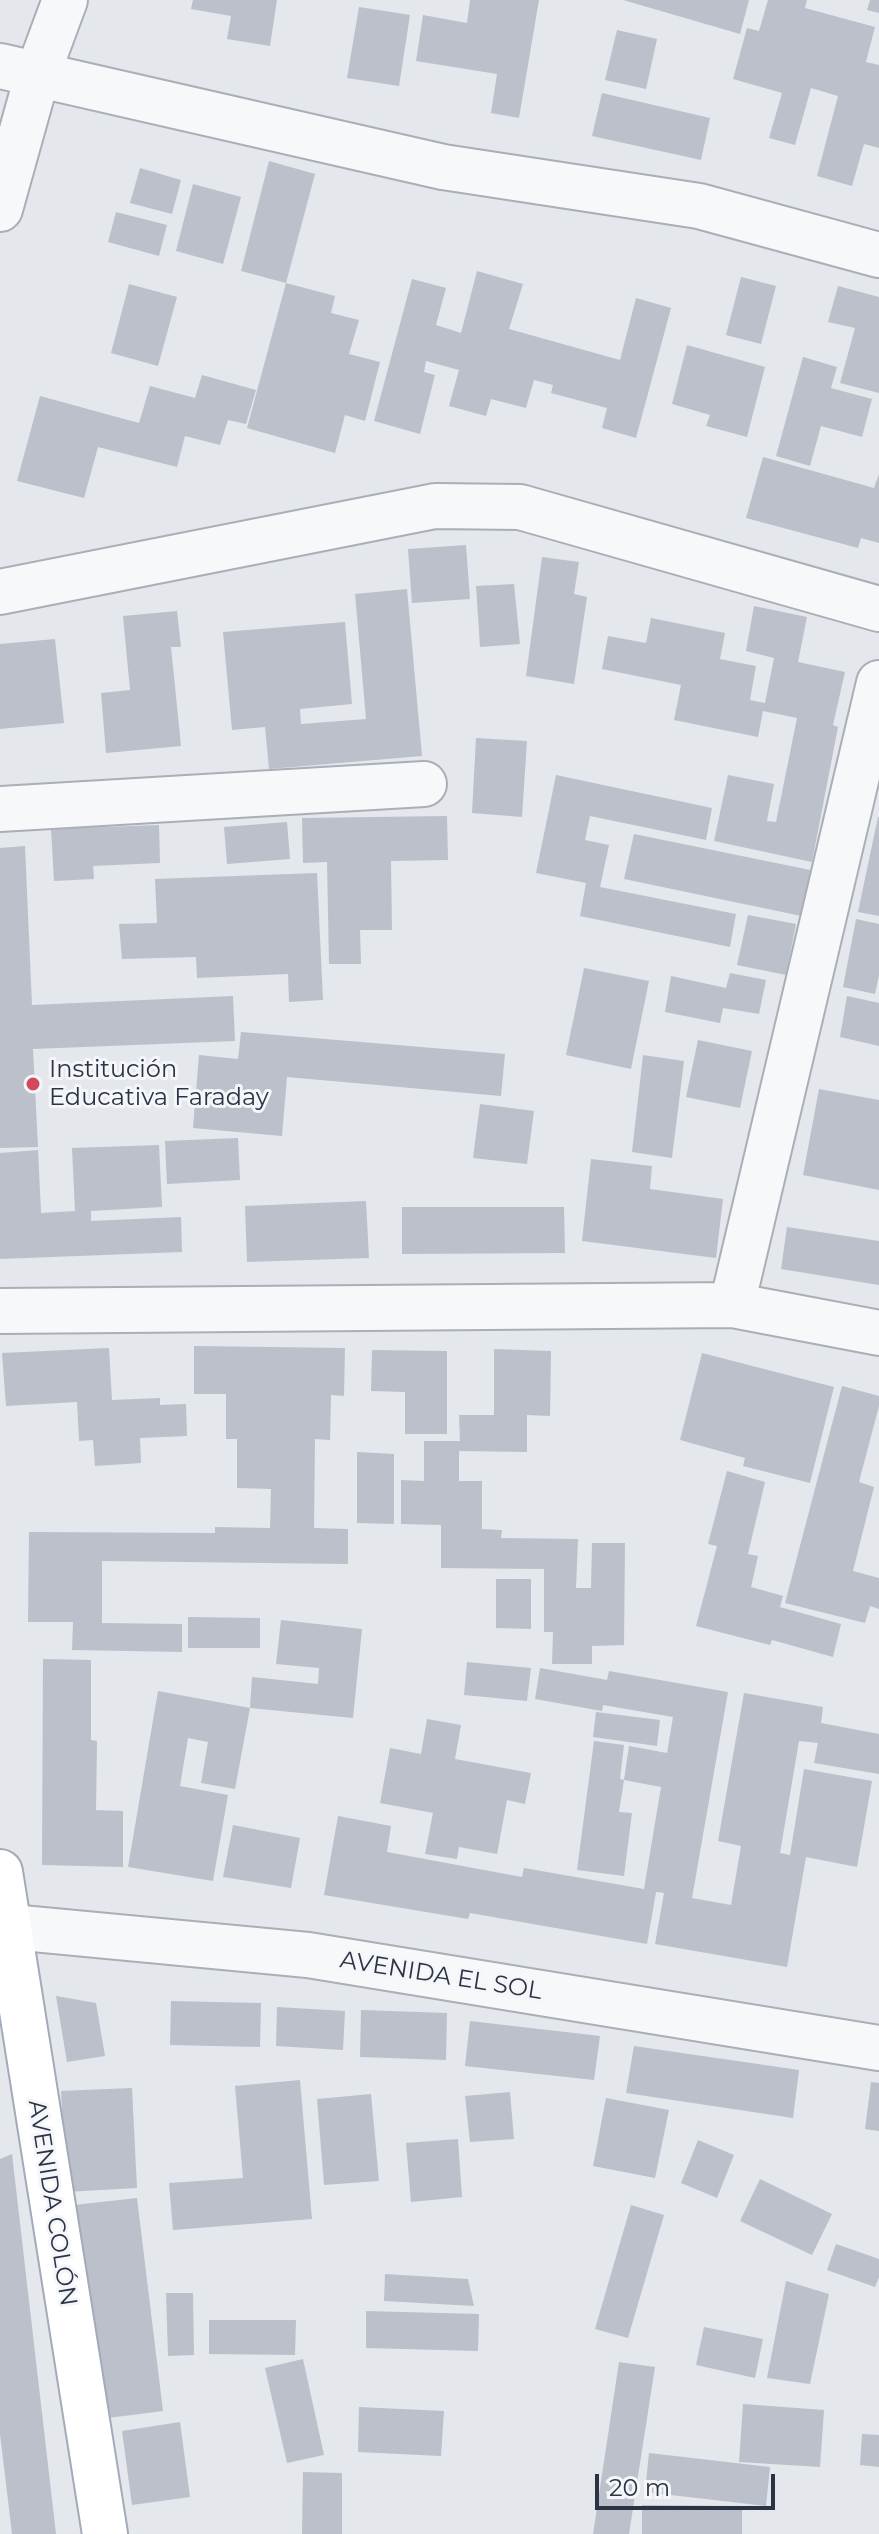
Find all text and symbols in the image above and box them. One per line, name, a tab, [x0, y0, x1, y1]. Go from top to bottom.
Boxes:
place label: Institución Educativa Faraday	[49, 1056, 269, 1112]
marker: Institución Educativa Faraday	[24, 1075, 42, 1093]
street label: AVENIDA EL SOL	[338, 1946, 544, 2006]
street label: AVENIDA COLÓN	[21, 2098, 83, 2308]
scale bar	[599, 2458, 779, 2508]
text: 20 m	[609, 2473, 670, 2502]

